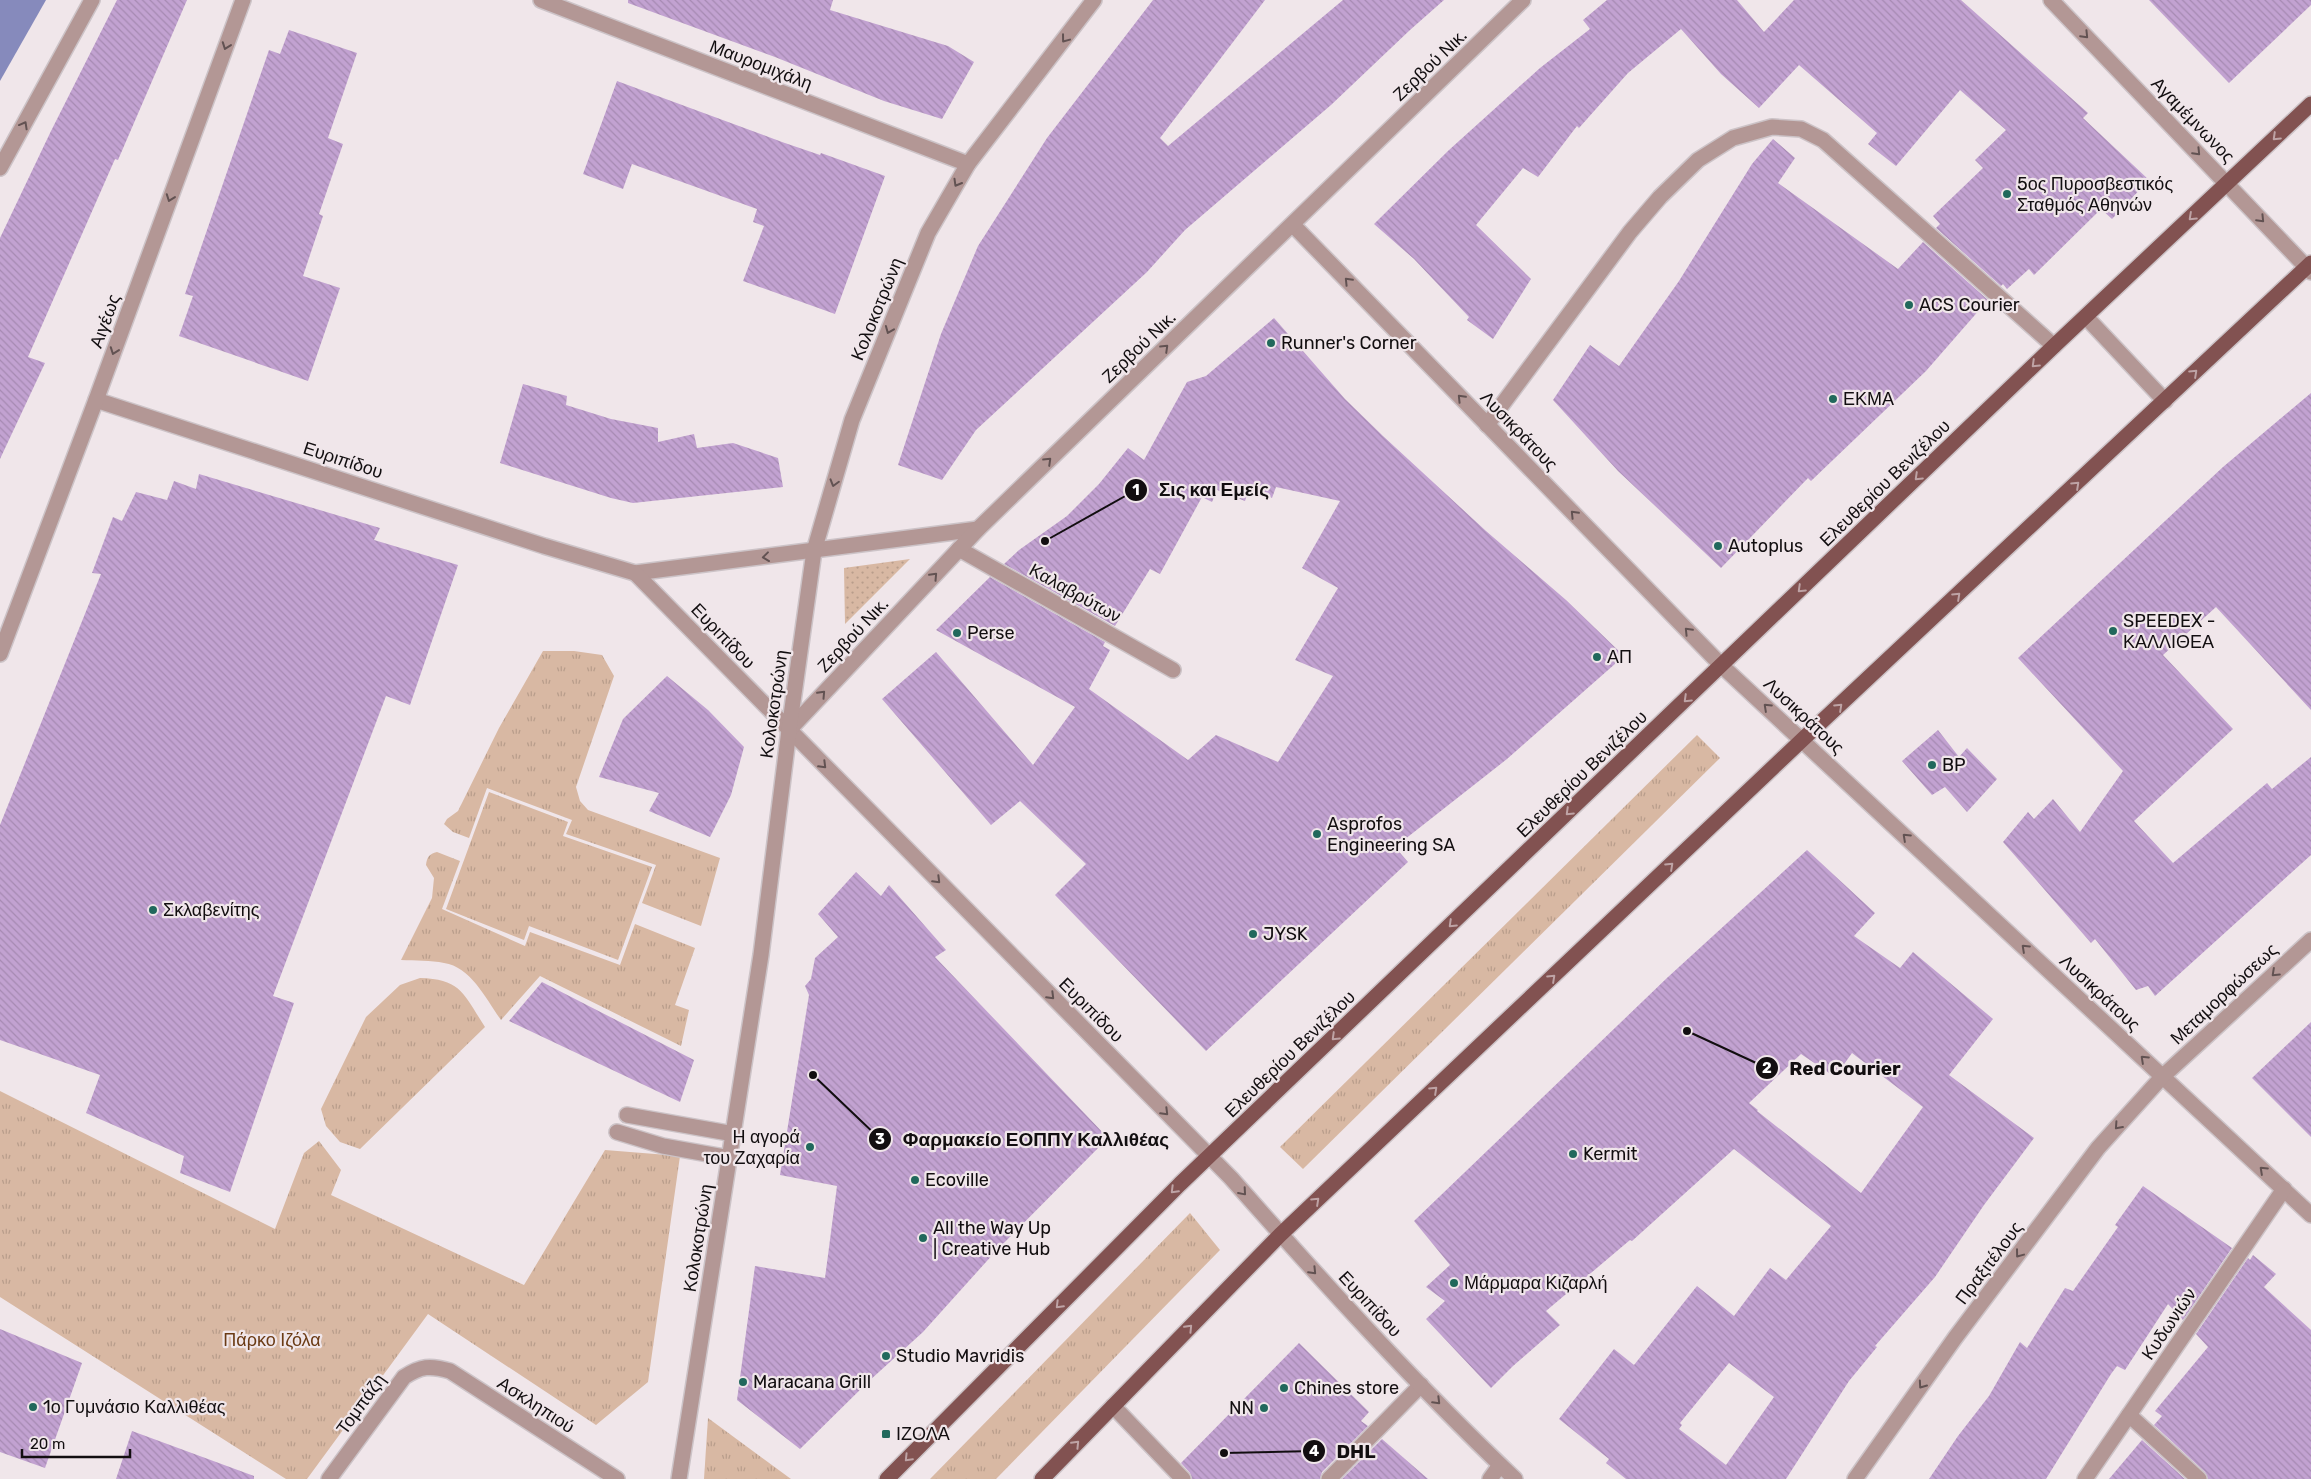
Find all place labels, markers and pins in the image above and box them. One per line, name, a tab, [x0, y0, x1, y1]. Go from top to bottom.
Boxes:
place label: 5ος Πυροσβεστικός Σταθμός Αθηνών	[2017, 173, 2173, 216]
marker: 5ος Πυροσβεστικός Σταθμός Αθηνών	[2001, 188, 2013, 200]
place label: ACS Courier	[1919, 294, 2020, 316]
marker: ACS Courier	[1903, 299, 1915, 311]
place label: Runner's Corner	[1281, 332, 1417, 354]
marker: Runner's Corner	[1265, 337, 1277, 349]
place label: ΕΚΜΑ	[1843, 388, 1894, 410]
marker: ΕΚΜΑ	[1827, 393, 1839, 405]
callout: Σις και Εμείς	[1124, 473, 1279, 507]
place label: Autoplus	[1728, 535, 1803, 557]
marker: Autoplus	[1712, 540, 1724, 552]
place label: SPEEDEX - ΚΑΛΛΙΘΕΑ	[2123, 610, 2215, 653]
place label: Perse	[967, 622, 1015, 644]
marker: SPEEDEX - ΚΑΛΛΙΘΕΑ	[2107, 625, 2119, 637]
marker: Perse	[951, 627, 963, 639]
place label: ΑΠ	[1607, 646, 1632, 668]
marker: ΑΠ	[1591, 651, 1603, 663]
place label: BP	[1942, 754, 1966, 776]
marker: BP	[1926, 759, 1938, 771]
place label: Asprofos Engineering SA	[1327, 813, 1455, 856]
marker: Asprofos Engineering SA	[1311, 828, 1323, 840]
place label: Σκλαβενίτης	[163, 899, 260, 921]
marker: Σκλαβενίτης	[147, 904, 159, 916]
place label: JYSK	[1263, 923, 1308, 945]
marker: JYSK	[1247, 928, 1259, 940]
callout: Red Courier	[1755, 1051, 1911, 1085]
callout: Φαρμακείο ΕΟΠΠΥ Καλλιθέας	[867, 1122, 1179, 1156]
place label: Η αγορά του Ζαχαρία	[703, 1126, 800, 1169]
marker: Η αγορά του Ζαχαρία	[804, 1141, 816, 1153]
place label: Kermit	[1583, 1143, 1638, 1165]
marker: Kermit	[1567, 1148, 1579, 1160]
place label: Ecoville	[925, 1169, 989, 1191]
marker: Ecoville	[909, 1174, 921, 1186]
place label: All the Way Up | Creative Hub	[933, 1217, 1051, 1260]
marker: All the Way Up | Creative Hub	[917, 1232, 929, 1244]
place label: Μάρμαρα Κιζαρλή	[1464, 1272, 1608, 1294]
marker: Μάρμαρα Κιζαρλή	[1448, 1277, 1460, 1289]
place label: Studio Mavridis	[896, 1345, 1024, 1367]
marker: Studio Mavridis	[880, 1350, 892, 1362]
place label: Maracana Grill	[753, 1371, 871, 1393]
marker: Maracana Grill	[737, 1376, 749, 1388]
place label: Chines store	[1294, 1377, 1399, 1399]
marker: Chines store	[1278, 1382, 1290, 1394]
place label: 1ο Γυμνάσιο Καλλιθέας	[43, 1396, 226, 1418]
place label: NN	[1229, 1397, 1254, 1419]
marker: 1ο Γυμνάσιο Καλλιθέας	[27, 1401, 39, 1413]
marker: NN	[1258, 1402, 1270, 1414]
place label: ΙΖΟΛΑ	[896, 1423, 950, 1445]
marker: ΙΖΟΛΑ	[880, 1428, 892, 1440]
callout: DHL	[1302, 1434, 1386, 1468]

